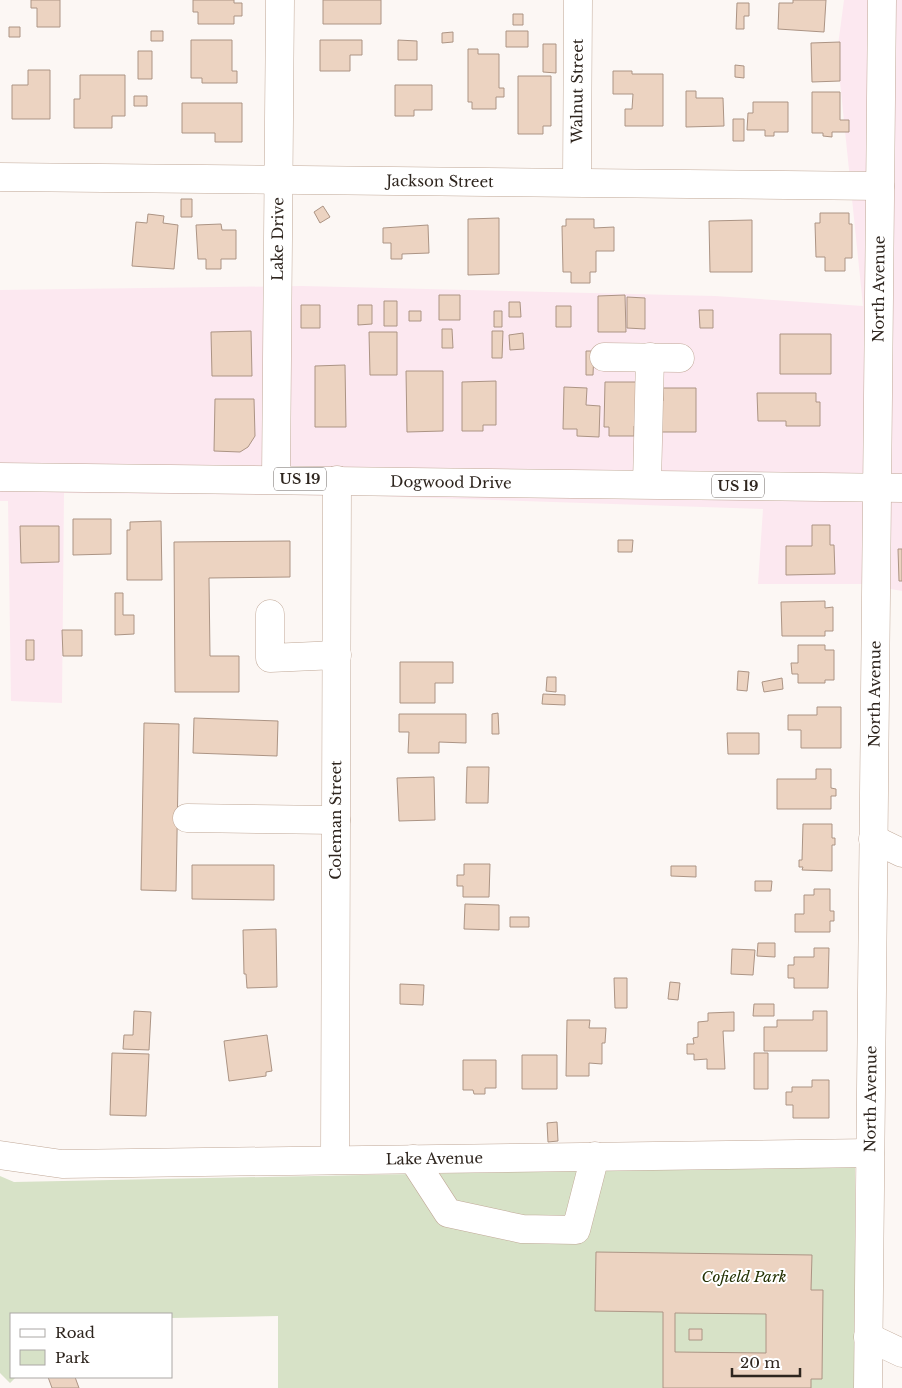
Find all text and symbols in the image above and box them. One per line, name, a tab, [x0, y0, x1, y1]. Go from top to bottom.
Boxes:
street label: Walnut Street	[567, 38, 587, 145]
street label: Jackson Street	[384, 171, 494, 191]
street label: Lake Drive	[268, 197, 287, 281]
street label: North Avenue	[869, 235, 889, 343]
road number: US 19	[274, 468, 326, 490]
street label: Dogwood Drive	[390, 472, 512, 492]
road number: US 19	[712, 474, 764, 498]
street label: North Avenue	[864, 640, 885, 748]
street label: Coleman Street	[326, 760, 345, 880]
street label: North Avenue	[860, 1045, 880, 1153]
street label: Lake Avenue	[385, 1148, 483, 1169]
park label: Cofield Park	[702, 1267, 786, 1286]
legend	[10, 1313, 172, 1378]
text: Road	[55, 1323, 95, 1342]
scale bar	[732, 1346, 800, 1378]
text: Park	[55, 1348, 91, 1367]
text: 20 m	[740, 1353, 780, 1372]

